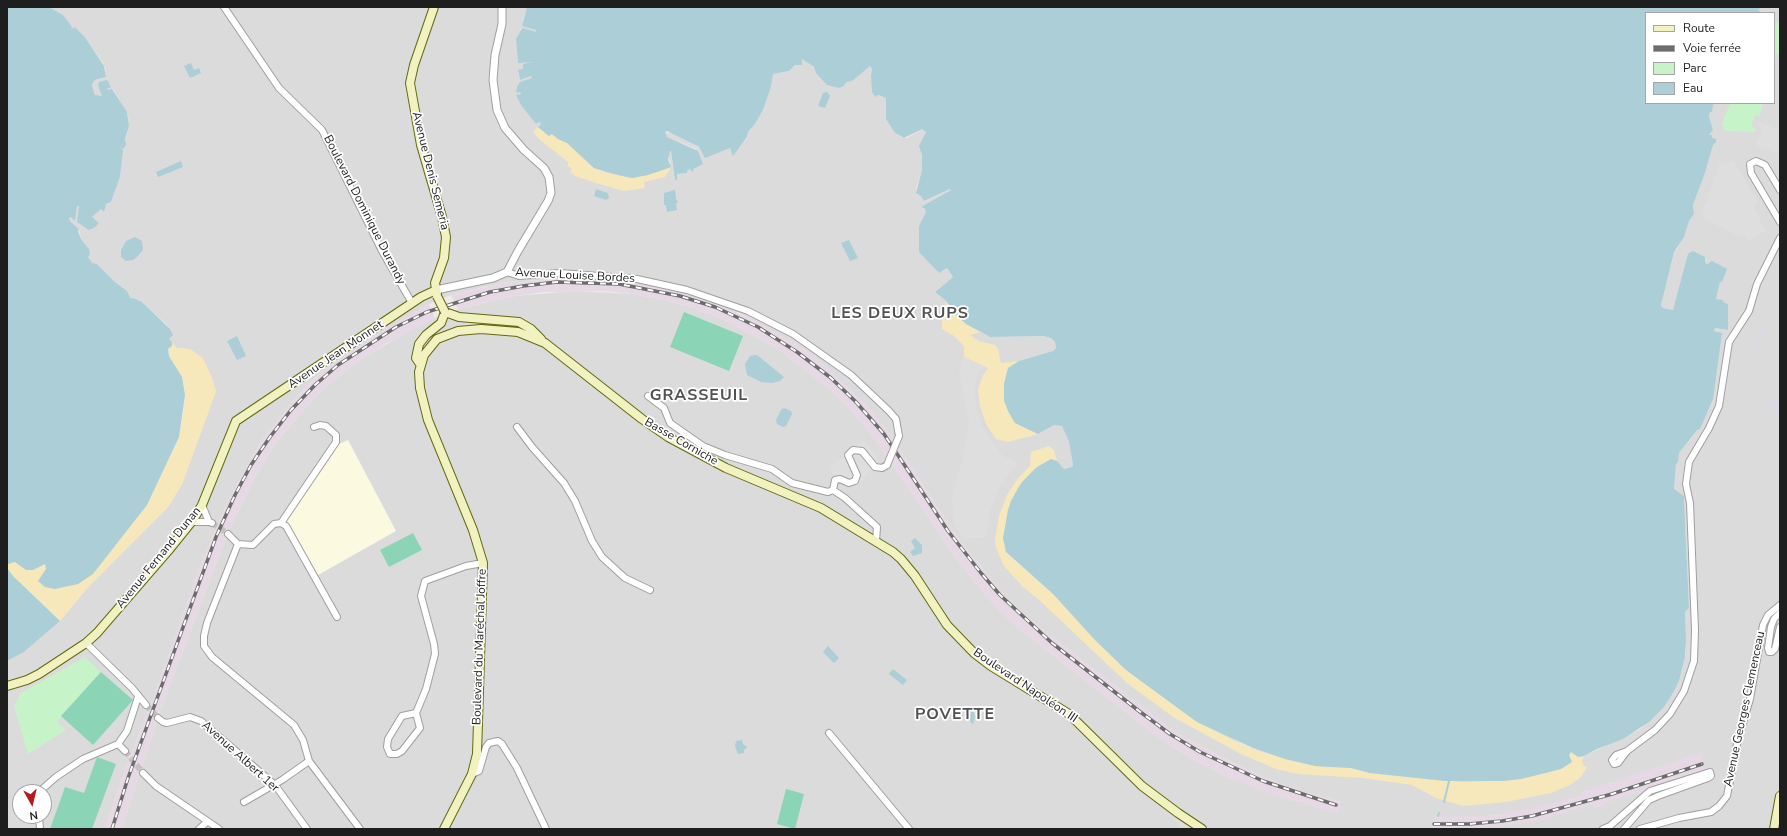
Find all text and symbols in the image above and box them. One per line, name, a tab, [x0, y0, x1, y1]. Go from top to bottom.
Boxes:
legend	[1645, 12, 1775, 104]
text: Route	[1683, 20, 1715, 36]
text: Voie ferrée	[1683, 40, 1741, 56]
text: Parc	[1683, 60, 1706, 76]
text: Eau	[1683, 80, 1703, 96]
street label: Avenue Denis Semeria	[408, 110, 452, 232]
street label: Boulevard Dominique Durandy	[320, 133, 408, 287]
street label: Avenue Louise Bordes	[515, 266, 635, 286]
district label: LES DEUX RUPS	[831, 304, 969, 324]
street label: Avenue Jean Monnet	[286, 318, 386, 392]
district label: GRASSEUIL	[650, 386, 748, 406]
street label: Basse Corniche	[642, 415, 720, 469]
street label: Avenue Fernand Dunan	[114, 504, 204, 612]
street label: Boulevard du Maréchal Joffre	[470, 569, 490, 725]
street label: Avenue Georges Clemenceau	[1721, 630, 1769, 788]
street label: Boulevard Napoléon III	[970, 646, 1080, 726]
district label: POVETTE	[915, 705, 995, 725]
street label: Avenue Albert 1er	[198, 718, 282, 796]
north arrow	[12, 784, 52, 824]
text: N	[28, 807, 39, 823]

